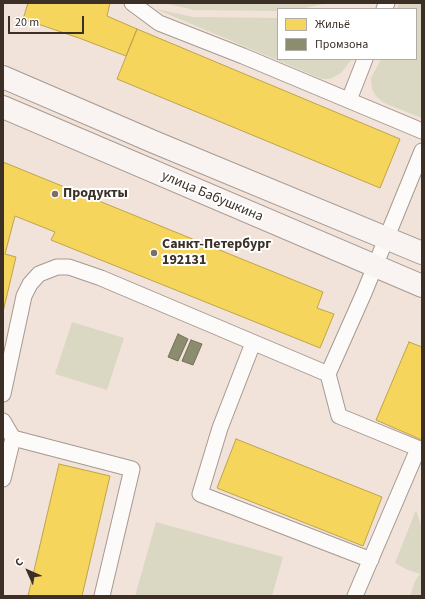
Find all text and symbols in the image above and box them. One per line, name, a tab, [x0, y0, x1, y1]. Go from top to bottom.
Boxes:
scale bar	[10, 8, 86, 34]
legend	[277, 8, 417, 60]
text: 20 m	[15, 14, 39, 31]
text: Жильё	[315, 16, 350, 33]
text: Промзона	[315, 36, 368, 53]
street label: улица Бабушкина	[159, 168, 265, 226]
place label: Продукты	[63, 186, 128, 202]
marker: Продукты	[50, 189, 60, 199]
place label: Санкт-Петербург 192131	[162, 237, 271, 270]
marker: Санкт-Петербург 192131	[149, 248, 159, 258]
north arrow	[8, 551, 48, 591]
text: С	[12, 555, 27, 570]

